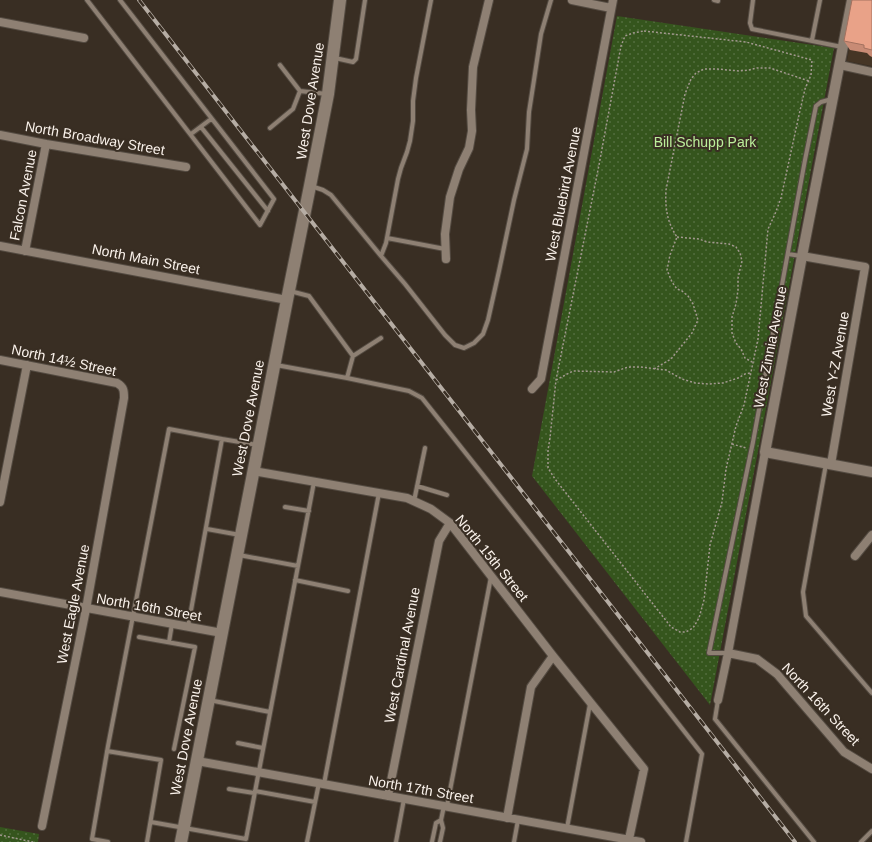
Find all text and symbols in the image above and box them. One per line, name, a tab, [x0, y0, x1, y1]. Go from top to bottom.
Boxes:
street label: West Dove Avenue	[293, 41, 327, 161]
street label: North Broadway Street	[24, 118, 166, 158]
street label: West Bluebird Avenue	[542, 125, 584, 263]
park label: Bill Schupp Park	[654, 134, 757, 150]
street label: Falcon Avenue	[6, 148, 40, 242]
street label: North Main Street	[91, 241, 201, 277]
street label: West Zinnia Avenue	[750, 284, 790, 409]
street label: West Y-Z Avenue	[818, 310, 852, 418]
street label: North 14½ Street	[10, 341, 118, 379]
street label: West Dove Avenue	[229, 358, 267, 478]
street label: North 15th Street	[452, 512, 532, 605]
street label: West Eagle Avenue	[54, 543, 93, 665]
street label: West Cardinal Avenue	[381, 586, 423, 724]
street label: North 16th Street	[95, 590, 203, 624]
street label: North 16th Street	[779, 660, 863, 749]
street label: West Dove Avenue	[167, 677, 205, 797]
street label: North 17th Street	[367, 772, 475, 806]

